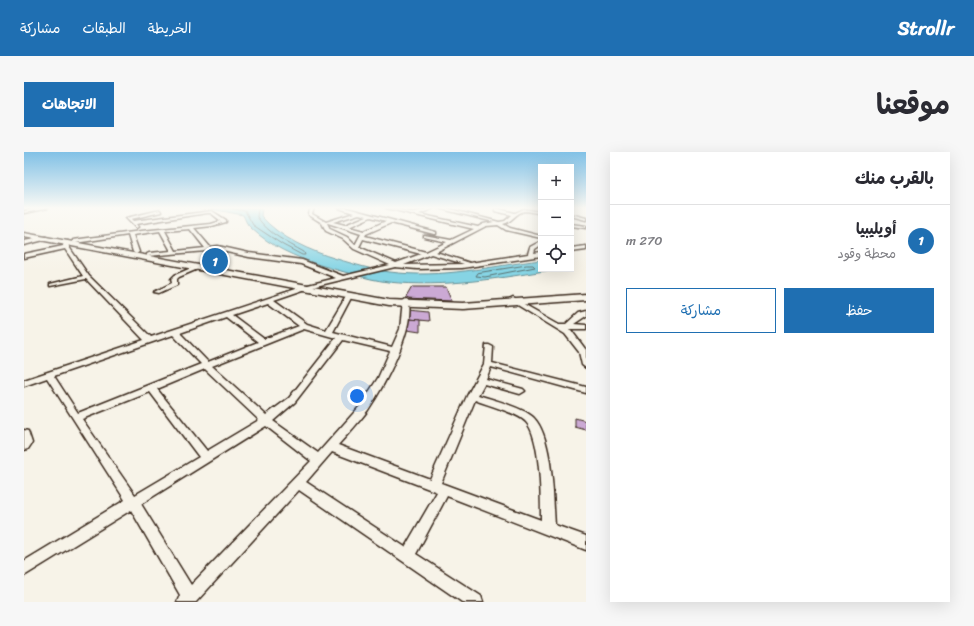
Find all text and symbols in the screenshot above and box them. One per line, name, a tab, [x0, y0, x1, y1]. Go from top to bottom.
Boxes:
text: Strollr	[898, 12, 954, 45]
text: مشاركة	[20, 16, 60, 41]
text: الطبقات	[82, 16, 126, 41]
text: الخريطة	[148, 16, 191, 41]
text: موقعنا	[876, 80, 950, 129]
button: الاتجاهات	[24, 82, 114, 127]
text: بالقرب منك	[855, 163, 934, 193]
map controls	[538, 164, 574, 272]
button: +	[538, 164, 574, 200]
button: −	[538, 200, 574, 236]
text: أويليبيا	[856, 216, 896, 242]
text: 270 m	[626, 229, 663, 252]
text: 1	[918, 229, 924, 252]
button: locate	[538, 236, 574, 272]
text: محطة وقود	[838, 242, 896, 265]
pin: 1	[202, 246, 228, 276]
button: مشاركة	[626, 288, 776, 333]
button: حفظ	[784, 288, 934, 333]
your location	[347, 386, 367, 406]

